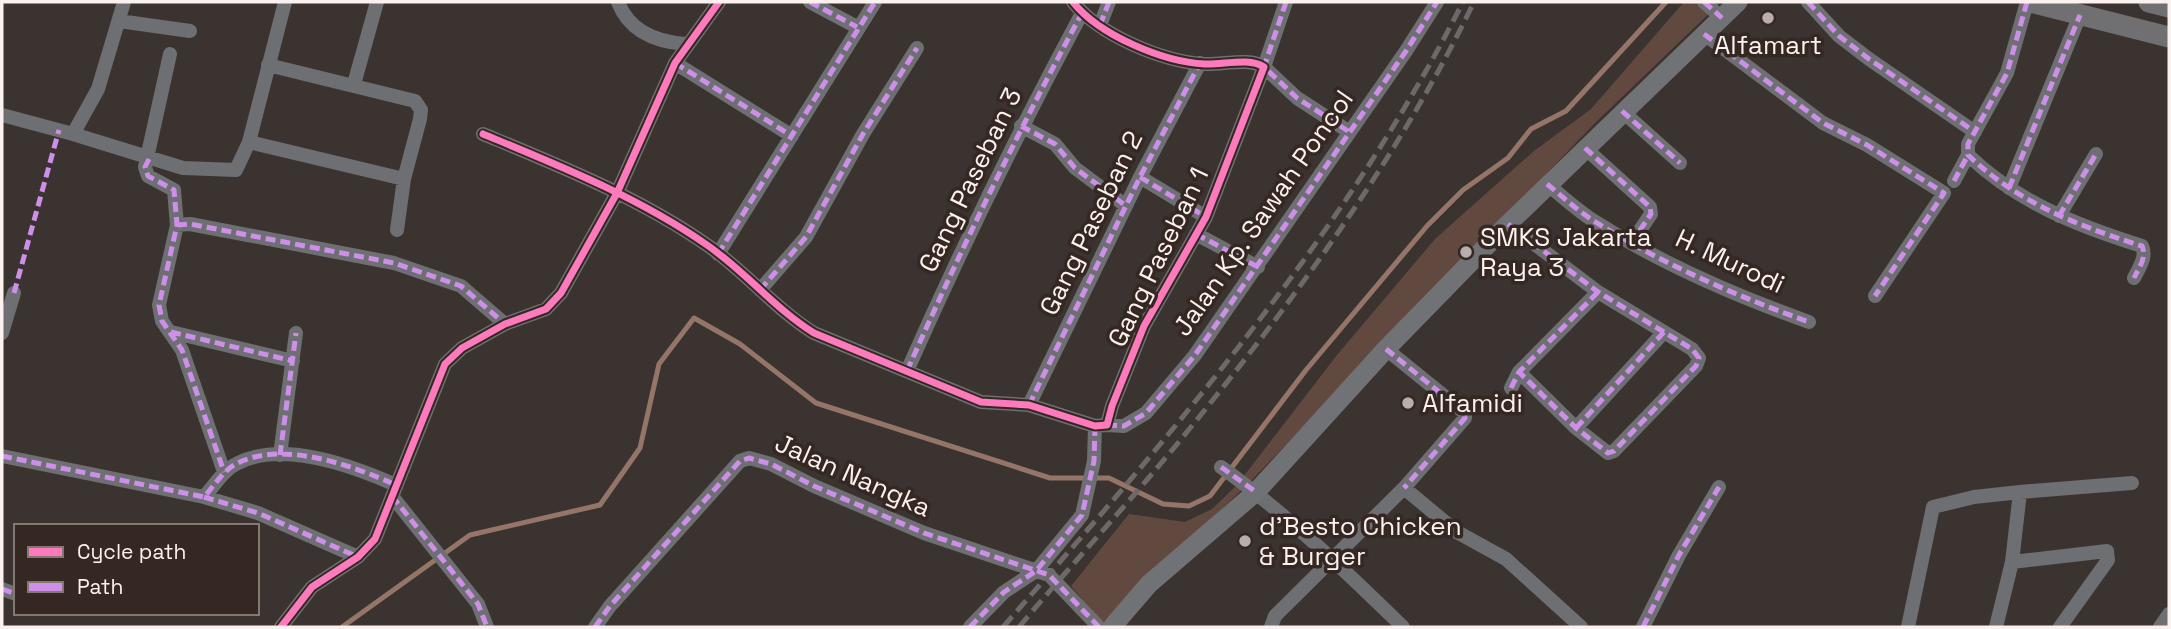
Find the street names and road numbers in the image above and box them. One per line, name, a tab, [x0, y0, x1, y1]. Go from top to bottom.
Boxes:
street label: Gang Paseban 3	[911, 82, 1029, 278]
street label: Jalan Kp. Sawah Poncol	[1165, 83, 1361, 343]
street label: Gang Paseban 2	[1032, 125, 1150, 321]
street label: Gang Paseban 1	[1100, 162, 1216, 352]
street label: H. Murodi	[1670, 221, 1790, 301]
street label: Jalan Nangka	[770, 425, 936, 525]

